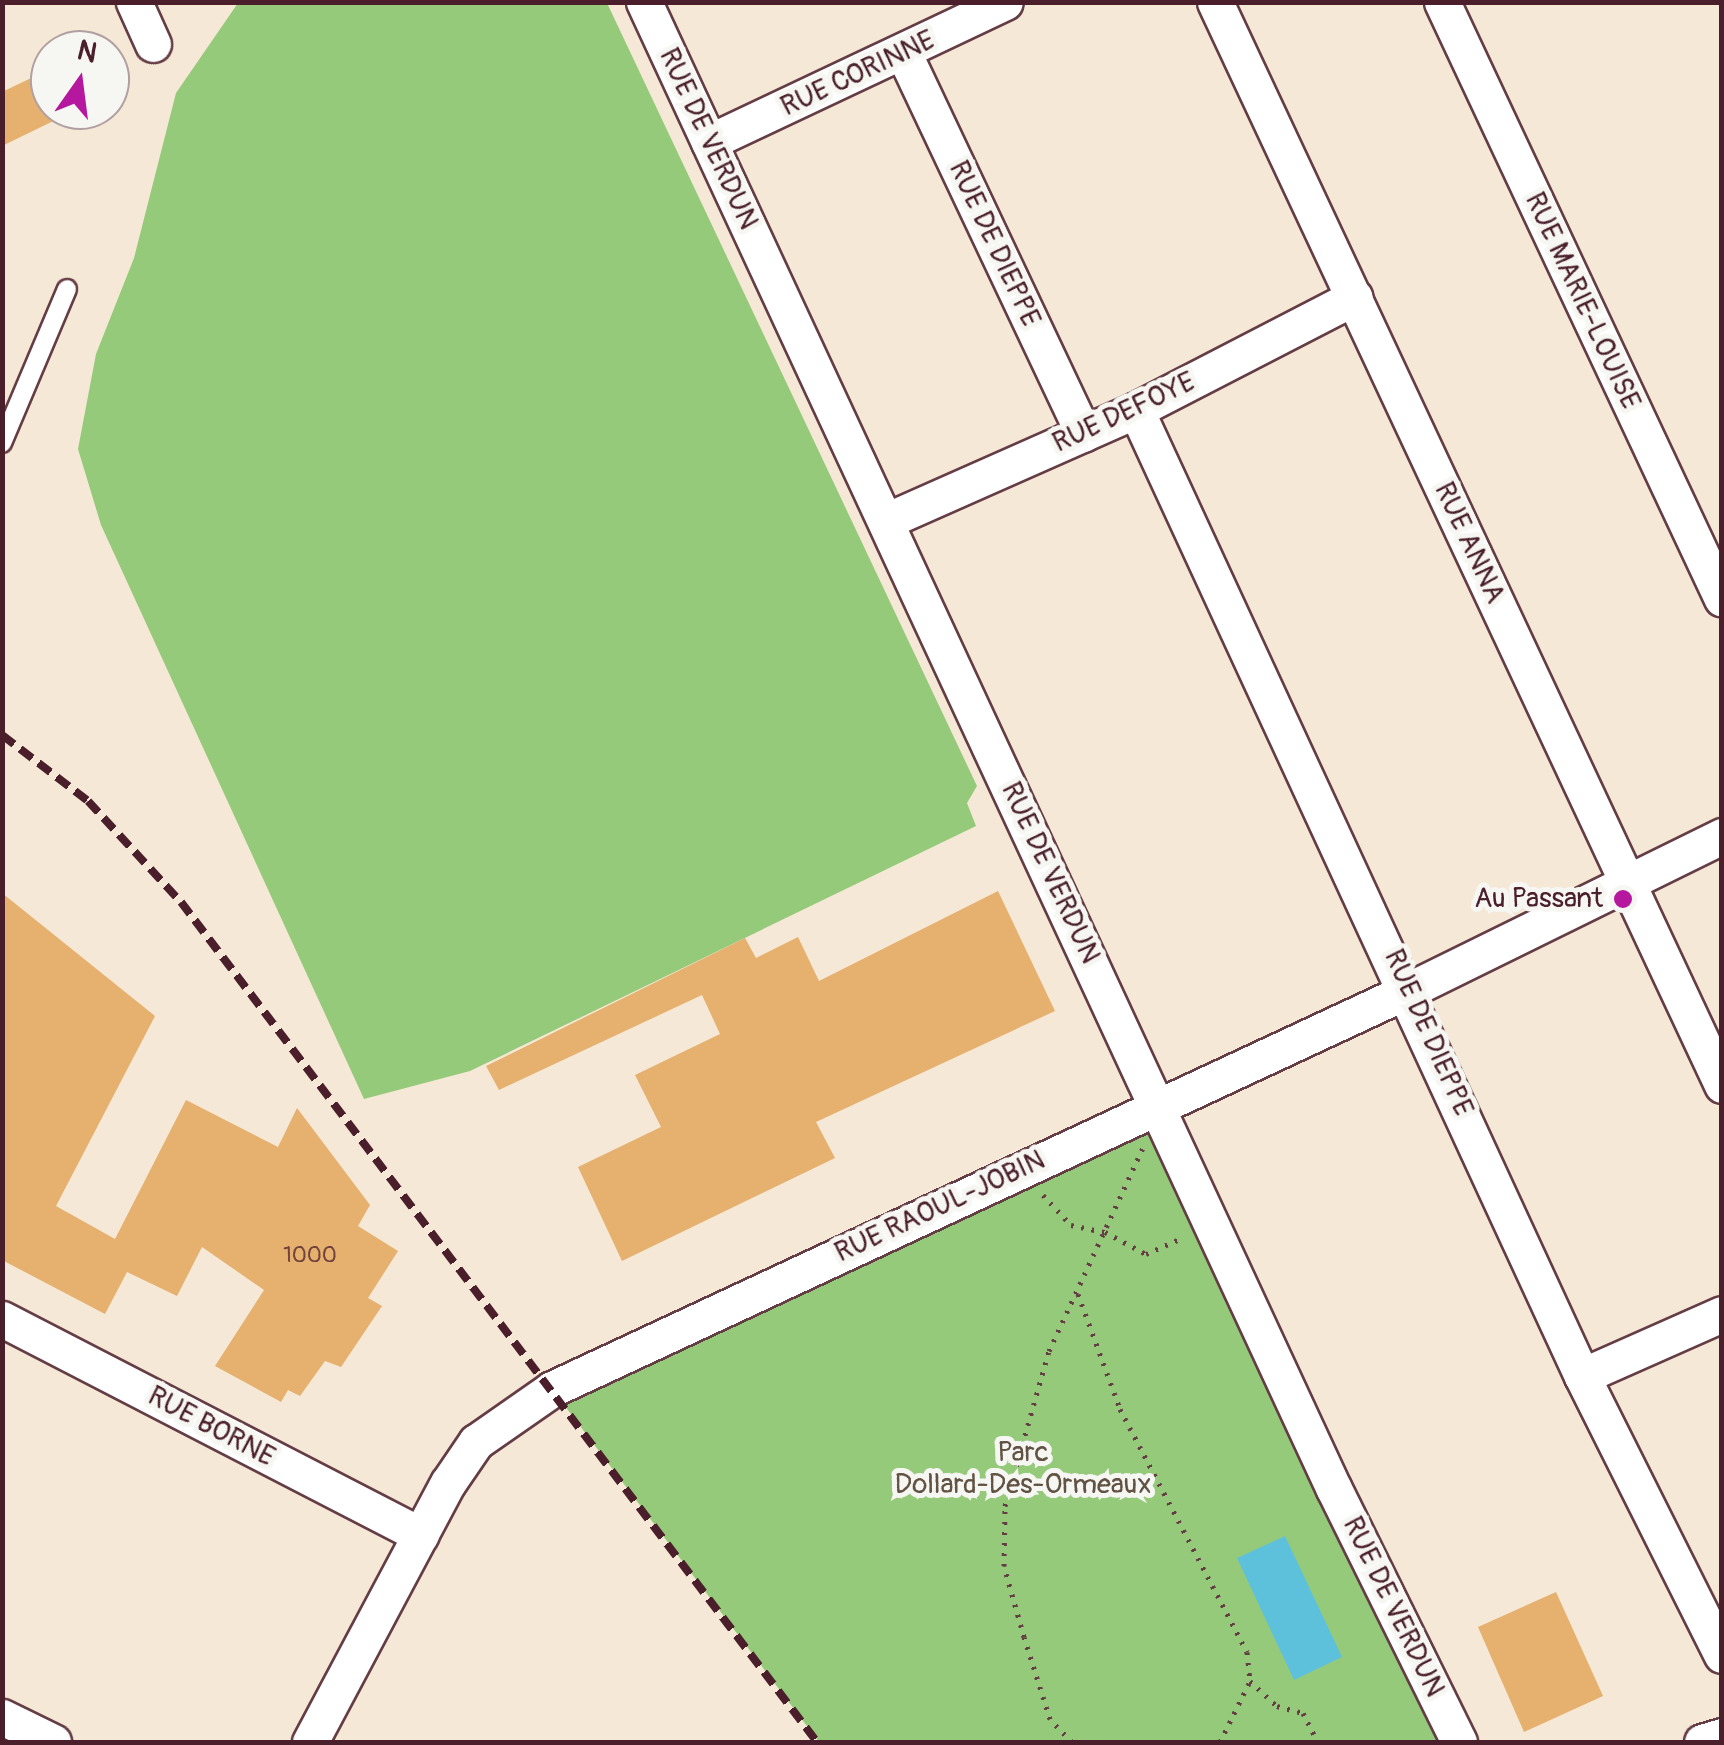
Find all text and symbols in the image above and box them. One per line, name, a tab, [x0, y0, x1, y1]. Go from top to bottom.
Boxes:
street label: RUE CORINNE	[776, 24, 940, 124]
north arrow	[30, 30, 130, 130]
text: N	[73, 33, 100, 72]
street label: RUE DE VERDUN	[651, 43, 765, 235]
street label: RUE DE DIEPPE	[941, 156, 1047, 332]
street label: RUE MARIE-LOUISE	[1517, 187, 1647, 415]
street label: RUE DEFOYE	[1048, 365, 1200, 461]
street label: RUE ANNA	[1426, 477, 1512, 609]
street label: RUE DE VERDUN	[993, 777, 1107, 969]
place label: Au Passant	[1474, 882, 1603, 916]
marker: Au Passant	[1612, 888, 1634, 910]
street label: RUE DE DIEPPE	[1376, 944, 1480, 1122]
street label: RUE RAOUL-JOBIN	[830, 1144, 1050, 1270]
house number: 1000	[283, 1243, 337, 1269]
street label: RUE BORNE	[142, 1380, 280, 1474]
park label: Parc Dollard-Des-Ormeaux	[895, 1436, 1151, 1502]
street label: RUE DE VERDUN	[1335, 1511, 1451, 1703]

